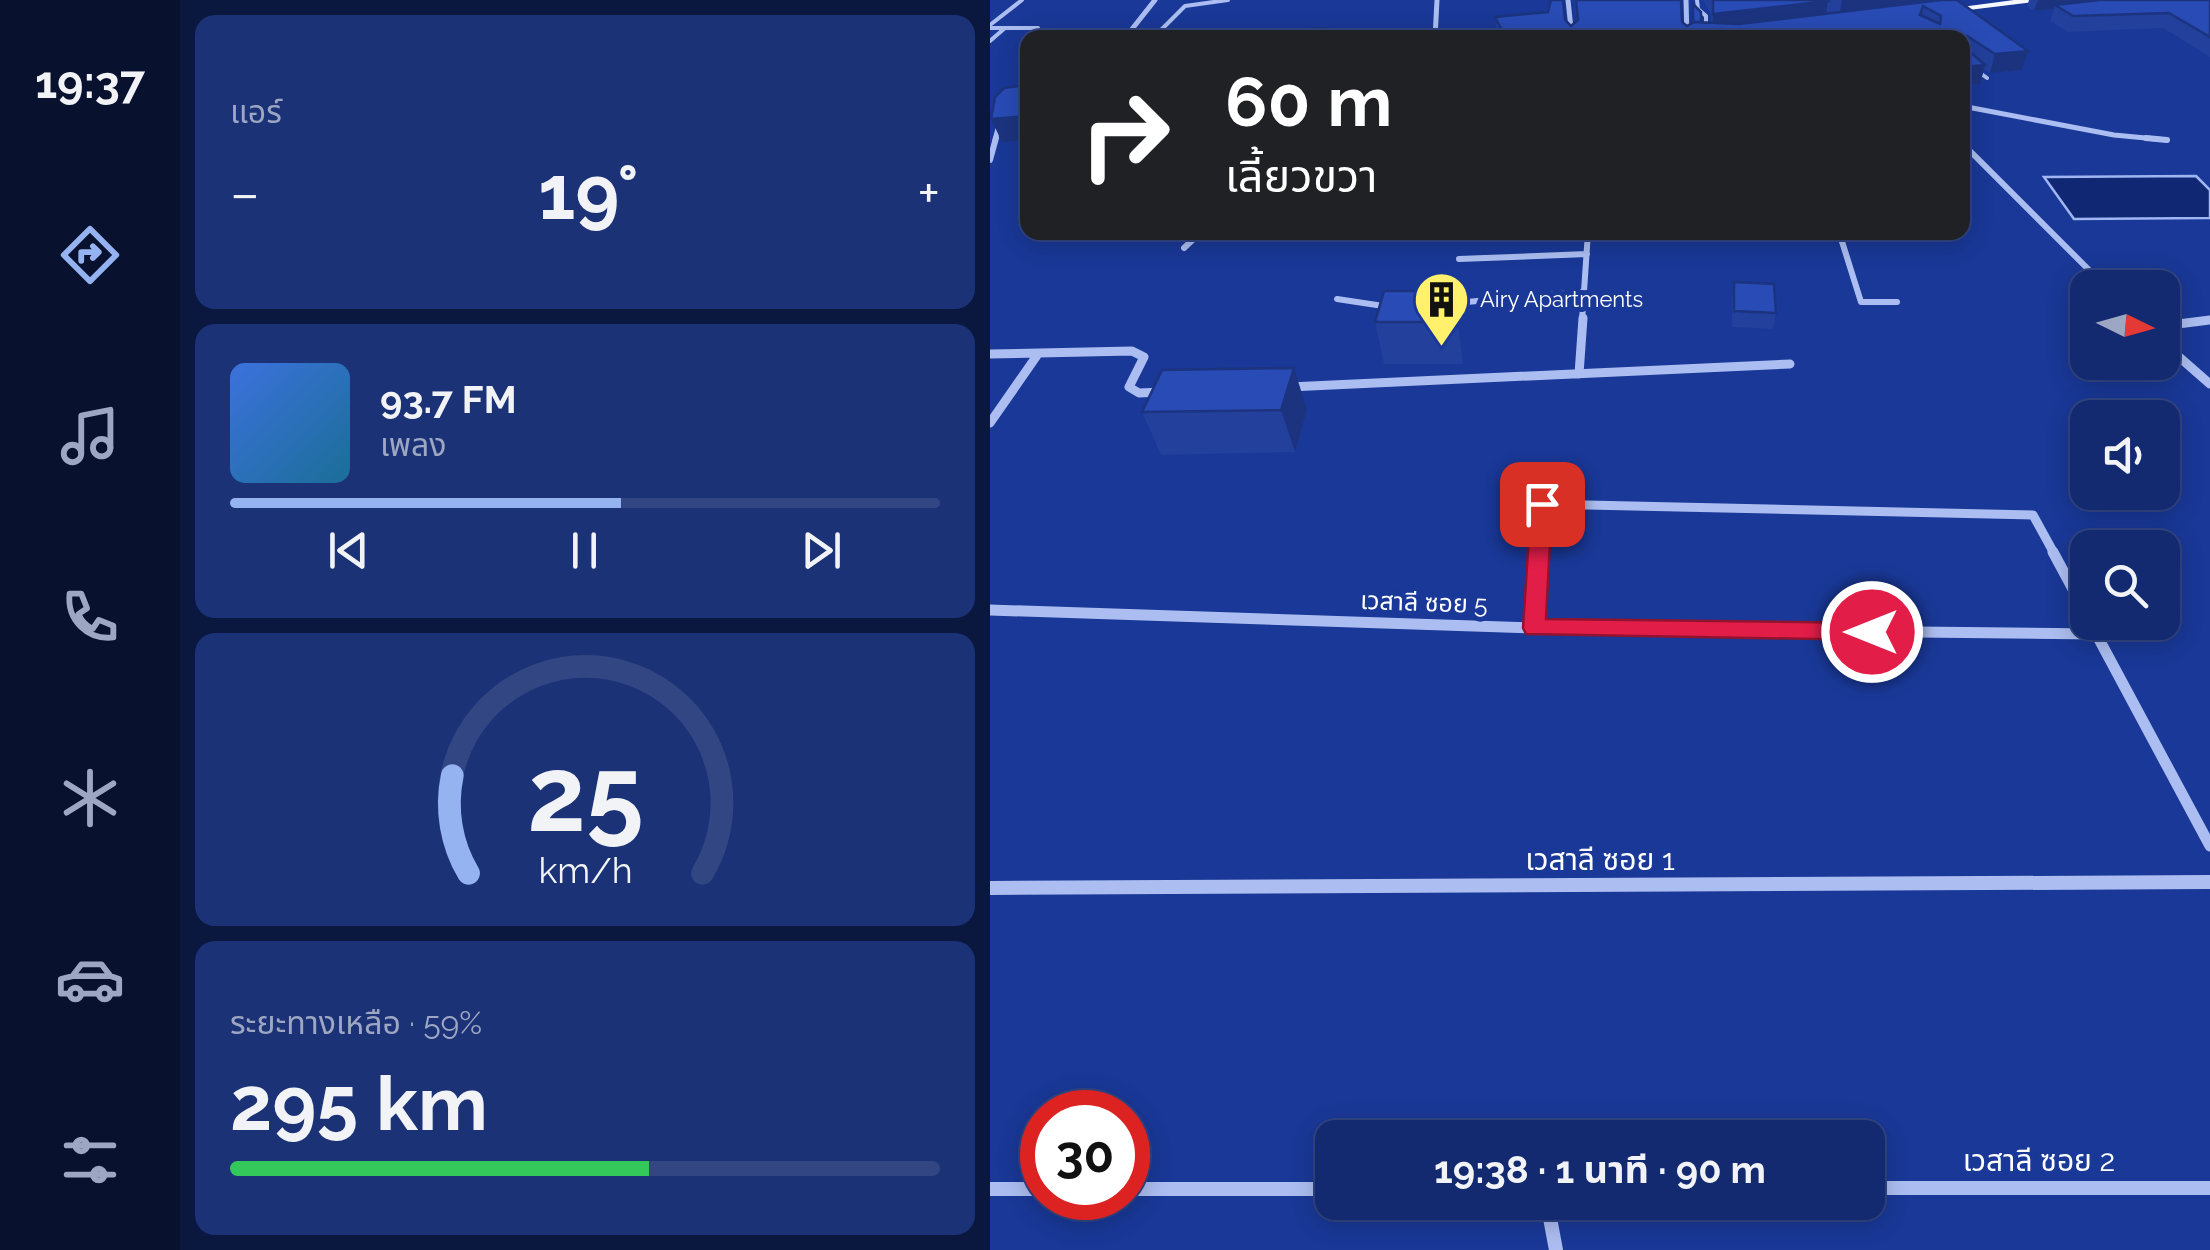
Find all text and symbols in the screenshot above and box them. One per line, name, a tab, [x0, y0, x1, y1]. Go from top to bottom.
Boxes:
text: 19:37	[35, 56, 145, 109]
text: 60 m	[1225, 60, 1392, 142]
icon: right	[1060, 70, 1190, 200]
text: แอร์	[230, 93, 282, 130]
text: 19°	[538, 148, 639, 237]
text: เลี้ยวขวา	[1225, 150, 1377, 203]
text: −	[230, 161, 260, 226]
text: +	[917, 161, 940, 226]
icon: directions	[55, 220, 125, 290]
building icon: Airy Apartments	[1411, 269, 1471, 348]
north arrow	[2070, 270, 2180, 380]
map controls	[2070, 270, 2180, 640]
place label: Airy Apartments	[1480, 286, 1643, 312]
text: 93.7 FM	[380, 377, 517, 422]
button: sound	[2070, 400, 2180, 510]
icon: music	[55, 401, 125, 471]
text: เพลง	[380, 426, 447, 463]
pin	[1500, 462, 1585, 547]
icon: arrive	[1515, 477, 1570, 532]
icon: previous	[321, 523, 376, 578]
icon: pause	[557, 523, 612, 578]
icon: next	[794, 523, 849, 578]
button: search	[2070, 530, 2180, 640]
position arrow	[1820, 580, 1924, 684]
icon: phone	[55, 582, 125, 652]
street label: เวสาลี ซอย 5	[1360, 585, 1488, 619]
text: 25	[527, 733, 643, 855]
icon: climate	[55, 763, 125, 833]
street label: เวสาลี ซอย 1	[1525, 842, 1675, 877]
text: km/h	[538, 849, 632, 891]
icon: car	[55, 944, 125, 1014]
text: ระยะทางเหลือ · 59%	[230, 1004, 482, 1041]
text: 295 km	[230, 1059, 488, 1148]
speed limit sign: 30	[1020, 1090, 1150, 1220]
icon: filters	[55, 1125, 125, 1195]
street label: เวสาลี ซอย 2	[1963, 1143, 2115, 1178]
text: 19:38 · 1 นาที · 90 m	[1434, 1147, 1766, 1192]

